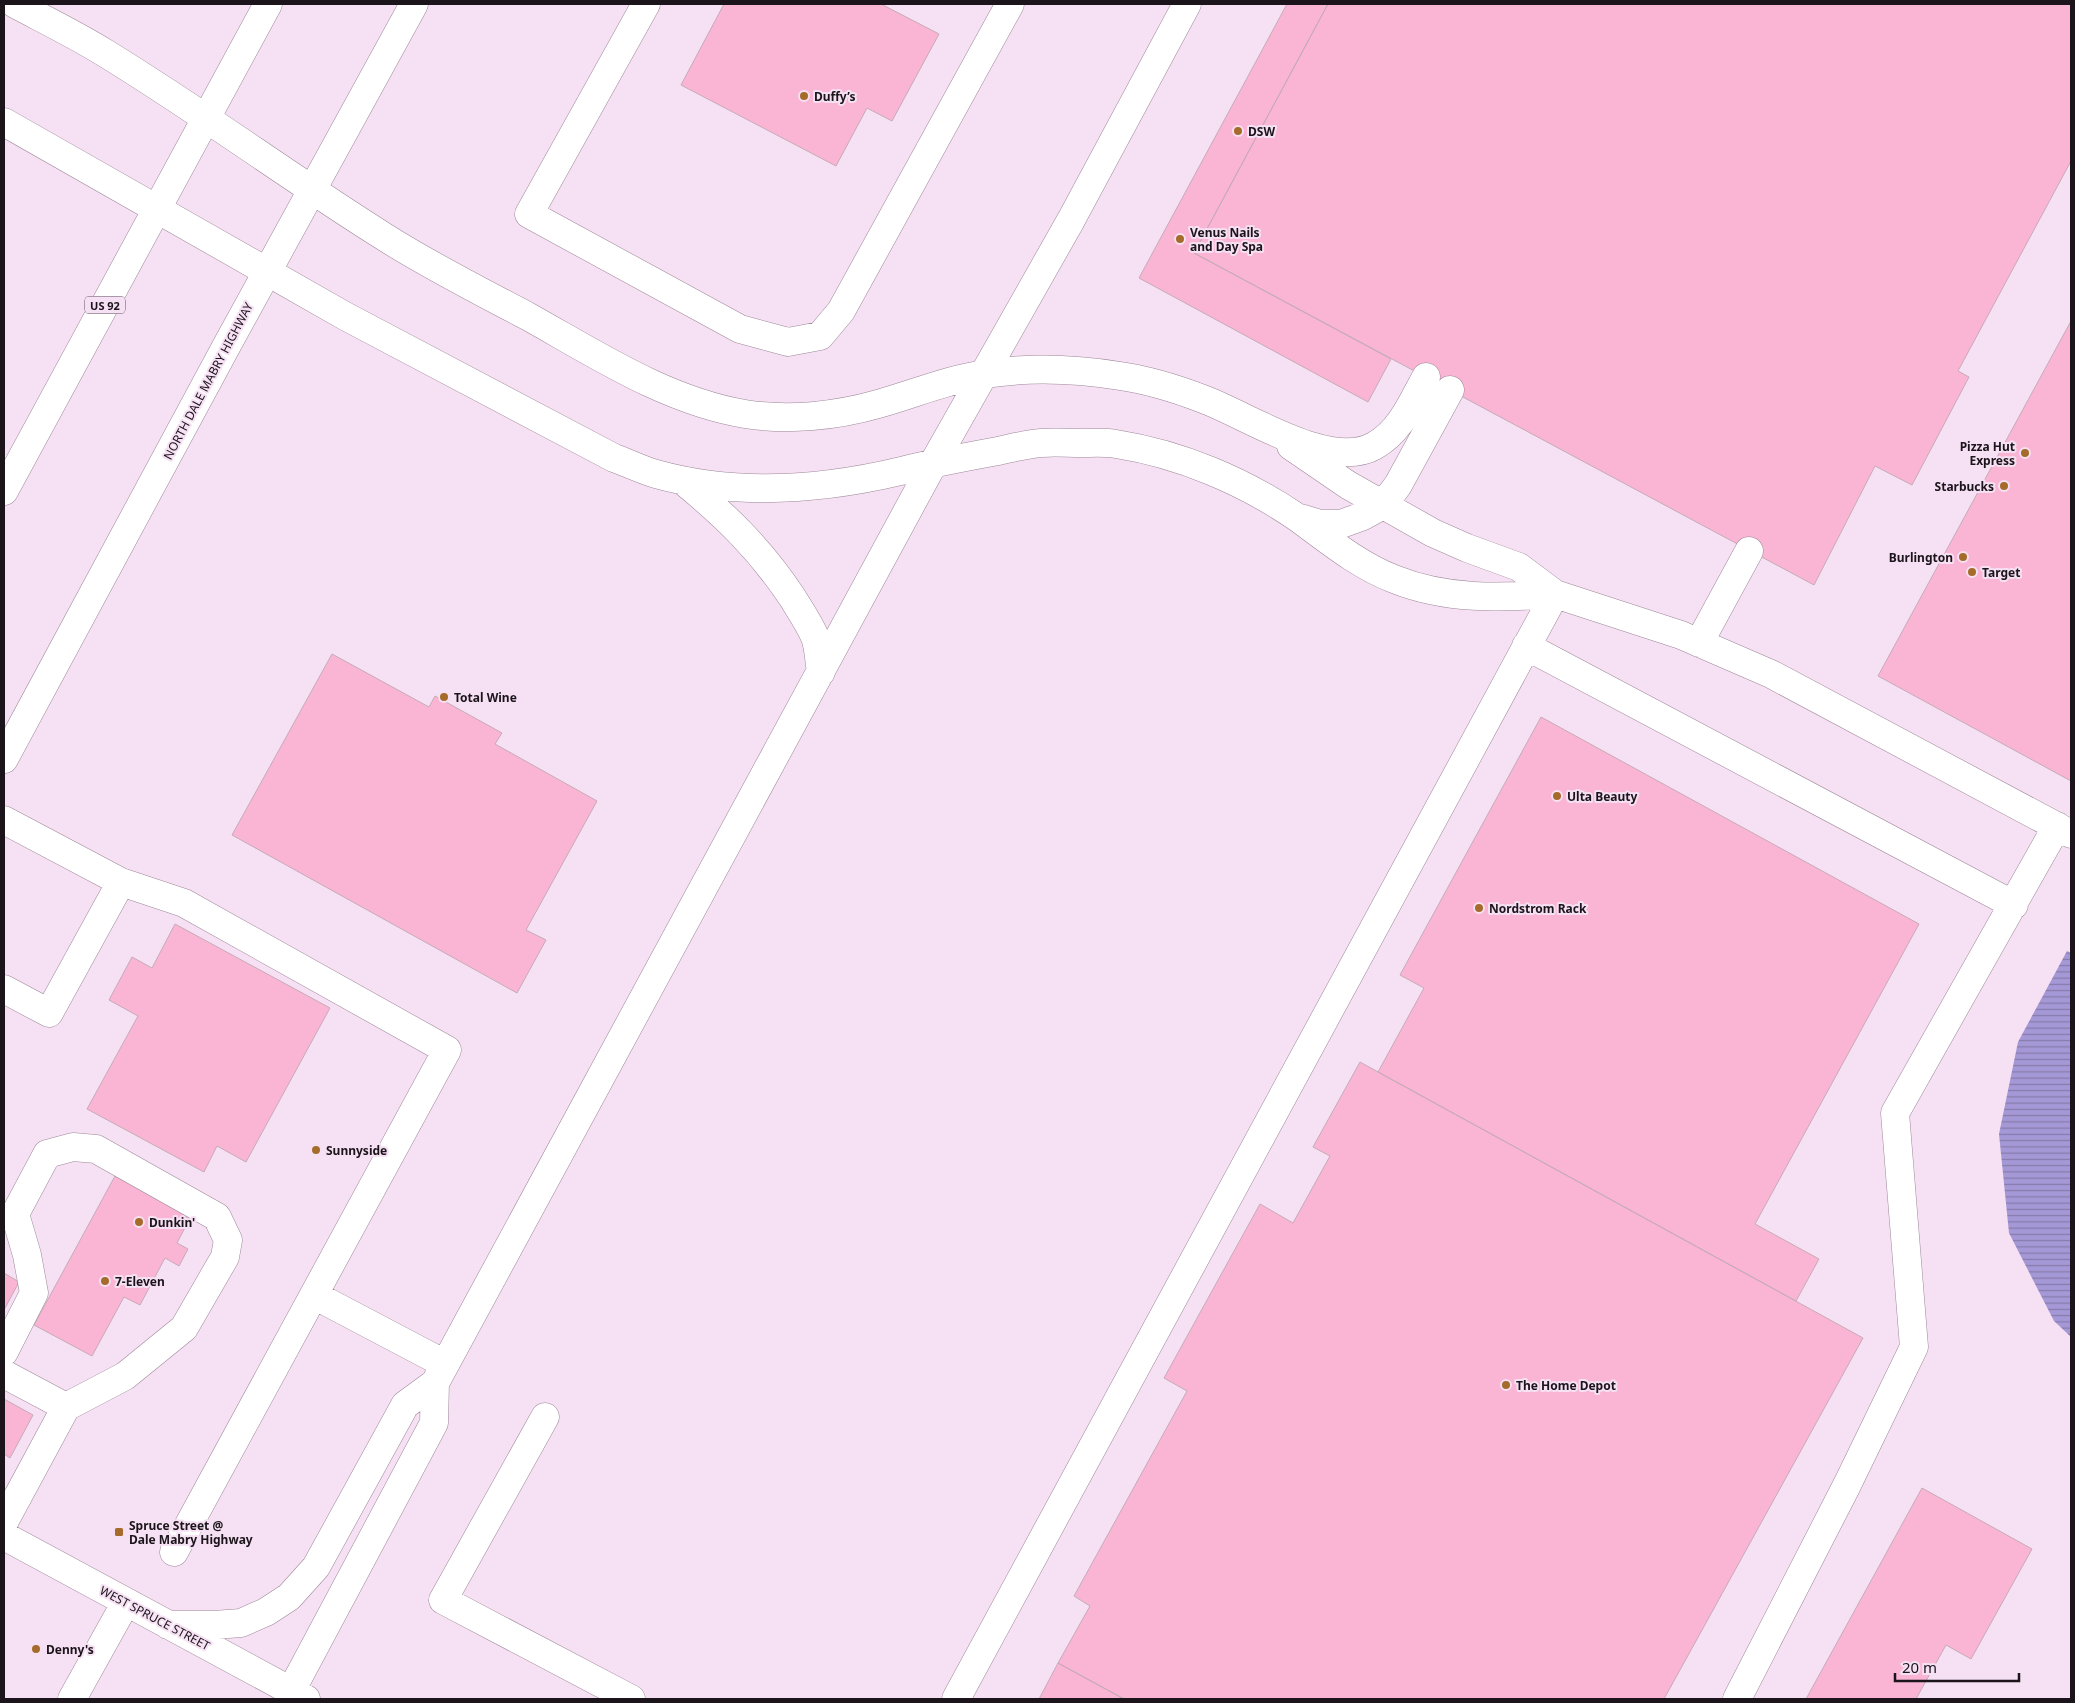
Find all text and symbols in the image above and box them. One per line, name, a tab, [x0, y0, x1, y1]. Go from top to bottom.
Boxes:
place label: Duffy’s	[814, 88, 855, 105]
marker: Duffy’s	[798, 90, 810, 102]
place label: DSW	[1248, 123, 1275, 140]
marker: DSW	[1232, 125, 1244, 137]
place label: Venus Nails and Day Spa	[1190, 224, 1263, 255]
marker: Venus Nails and Day Spa	[1174, 233, 1186, 245]
road number: US 92	[85, 296, 125, 314]
street label: NORTH DALE MABRY HIGHWAY	[159, 299, 257, 463]
place label: Pizza Hut Express	[1960, 438, 2015, 469]
marker: Pizza Hut Express	[2019, 447, 2031, 459]
place label: Starbucks	[1935, 478, 1994, 495]
marker: Starbucks	[1998, 480, 2010, 492]
place label: Burlington	[1889, 549, 1953, 566]
marker: Burlington	[1957, 551, 1969, 563]
place label: Target	[1982, 564, 2020, 581]
marker: Target	[1966, 566, 1978, 578]
place label: Total Wine	[454, 689, 517, 706]
marker: Total Wine	[438, 691, 450, 703]
place label: Ulta Beauty	[1567, 788, 1638, 805]
marker: Ulta Beauty	[1551, 790, 1563, 802]
place label: Nordstrom Rack	[1489, 900, 1587, 917]
marker: Nordstrom Rack	[1473, 902, 1485, 914]
place label: Sunnyside	[326, 1142, 387, 1159]
marker: Sunnyside	[310, 1144, 322, 1156]
place label: Dunkin'	[149, 1214, 195, 1231]
marker: Dunkin'	[133, 1216, 145, 1228]
place label: 7-Eleven	[115, 1273, 165, 1290]
marker: 7-Eleven	[99, 1275, 111, 1287]
place label: The Home Depot	[1516, 1377, 1616, 1394]
marker: The Home Depot	[1500, 1379, 1512, 1391]
place label: Spruce Street @ Dale Mabry Highway	[129, 1517, 253, 1548]
marker: Spruce Street @ Dale Mabry Highway	[113, 1526, 125, 1538]
street label: WEST SPRUCE STREET	[97, 1582, 213, 1654]
place label: Denny's	[46, 1641, 94, 1658]
marker: Denny's	[30, 1643, 42, 1655]
scale bar	[1895, 1650, 2019, 1682]
text: 20 m	[1902, 1657, 1937, 1677]

